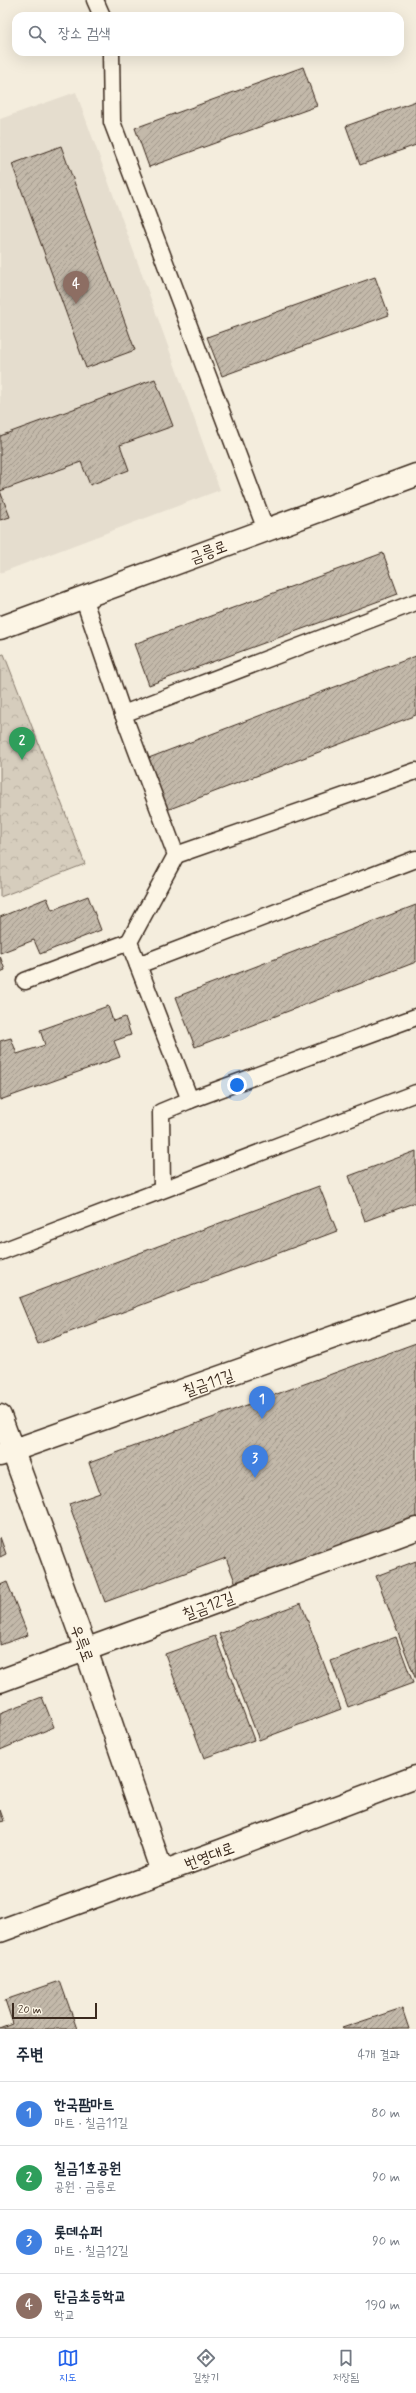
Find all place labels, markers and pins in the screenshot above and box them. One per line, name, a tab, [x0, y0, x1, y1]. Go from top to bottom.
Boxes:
pin: 4	[63, 271, 89, 304]
pin: 2	[9, 727, 35, 760]
pin: 1	[249, 1386, 275, 1419]
pin: 3	[242, 1445, 268, 1478]

